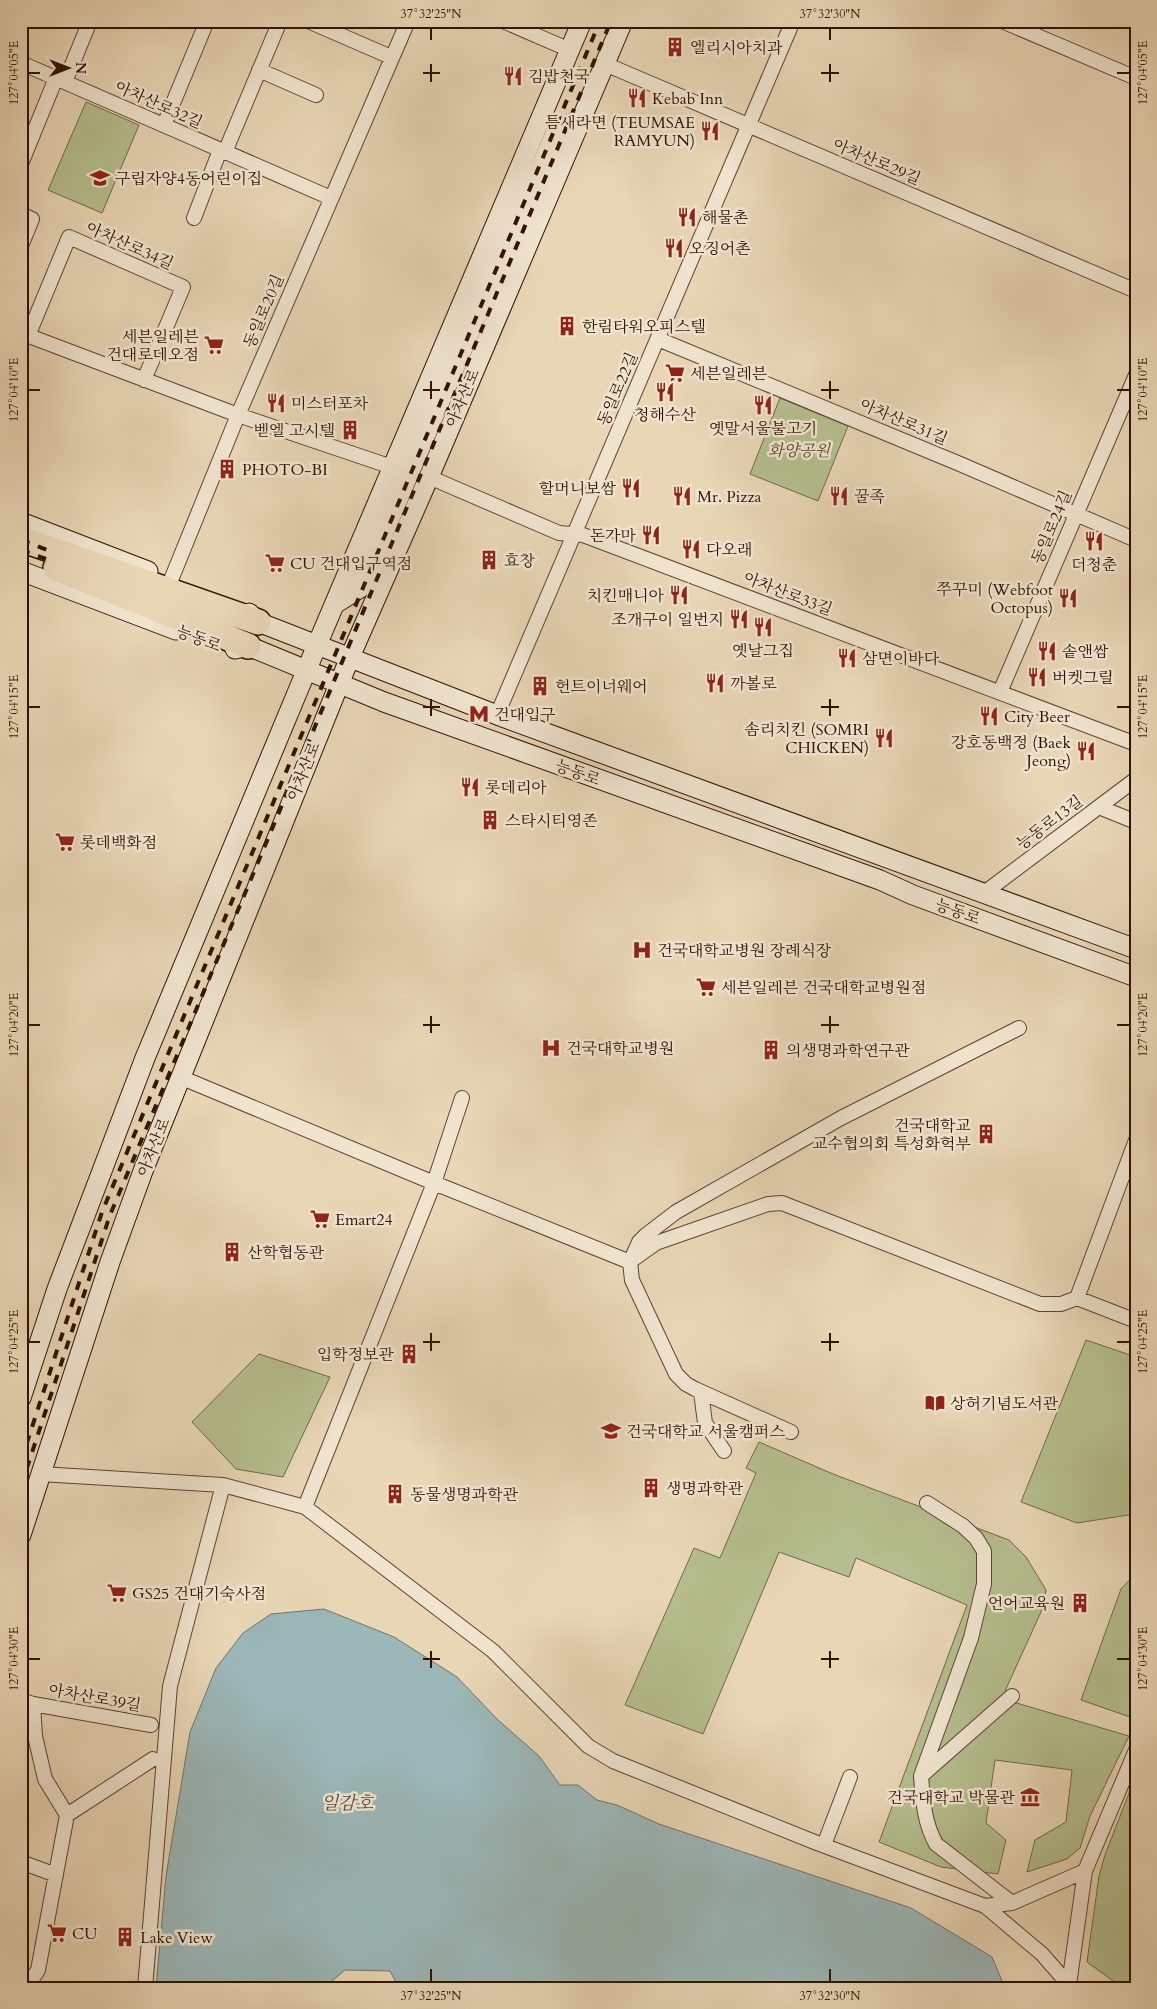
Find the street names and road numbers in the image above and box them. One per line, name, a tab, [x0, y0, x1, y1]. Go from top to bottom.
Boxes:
street label: 아차산로32길	[111, 76, 206, 134]
street label: 아차산로29길	[829, 133, 924, 190]
street label: 아차산로34길	[82, 217, 177, 275]
street label: 동일로20길	[239, 271, 289, 352]
street label: 동일로22길	[593, 349, 643, 430]
street label: 아차산로	[441, 365, 485, 431]
street label: 아차산로31길	[856, 393, 951, 450]
street label: 동일로24길	[1027, 487, 1077, 568]
street label: 아차산로33길	[740, 567, 835, 621]
street label: 능동로	[173, 620, 225, 658]
street label: 아차산로	[282, 738, 326, 804]
street label: 능동로	[552, 755, 604, 791]
street label: 능동로13길	[1012, 790, 1087, 855]
street label: 능동로	[932, 894, 984, 930]
street label: 아차산로	[132, 1114, 176, 1180]
street label: 아차산로39길	[47, 1679, 143, 1717]

